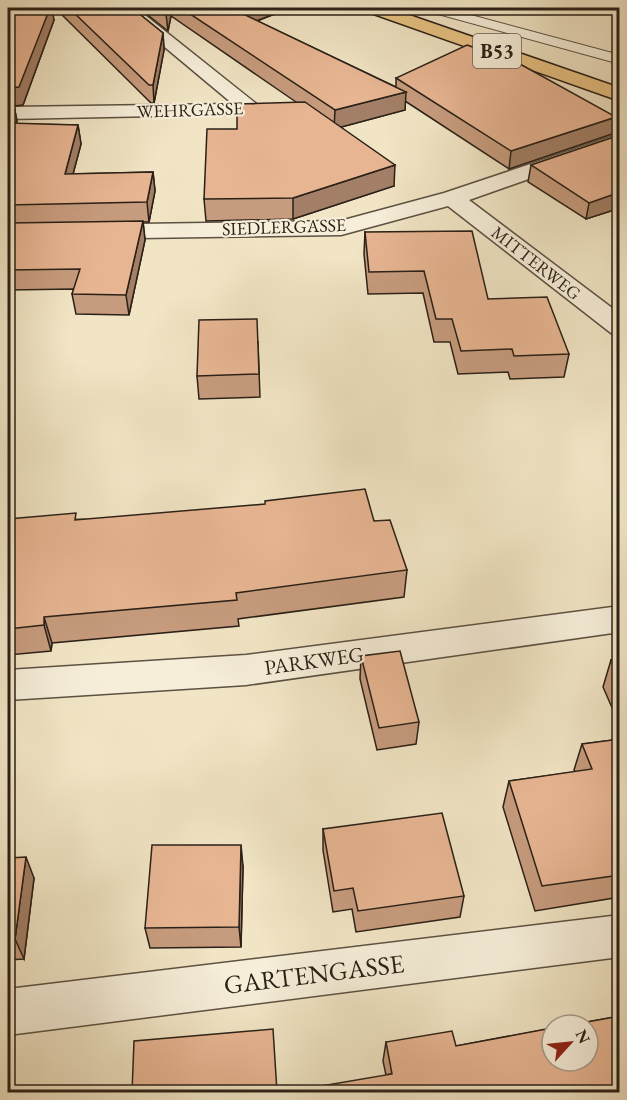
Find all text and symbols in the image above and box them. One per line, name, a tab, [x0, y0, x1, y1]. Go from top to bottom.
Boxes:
road number: B53	[473, 34, 521, 68]
street label: WEHRGASSE	[136, 96, 244, 123]
street label: SIEDLERGASSE	[222, 213, 346, 240]
street label: MITTERWEG	[487, 221, 586, 305]
street label: PARKWEG	[263, 640, 365, 681]
street label: GARTENGASSE	[222, 946, 406, 1002]
north arrow	[540, 1013, 600, 1073]
text: N	[571, 1026, 595, 1047]

